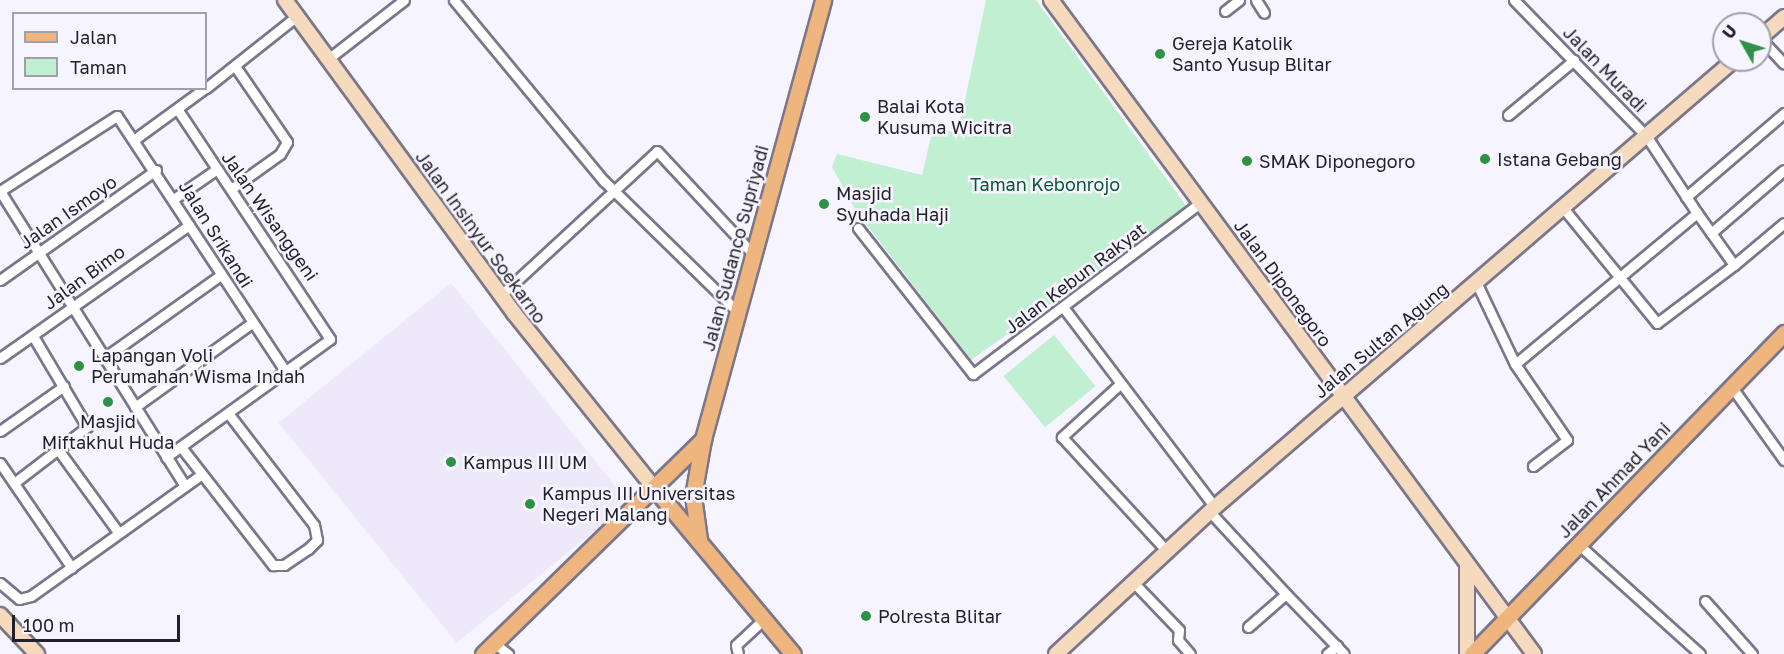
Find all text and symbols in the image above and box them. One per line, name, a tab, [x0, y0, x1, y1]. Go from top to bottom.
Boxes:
legend	[12, 12, 207, 90]
north arrow	[1712, 12, 1772, 72]
text: U	[1718, 21, 1741, 43]
street label: Jalan Muradi	[1559, 22, 1651, 116]
text: Jalan	[70, 26, 117, 48]
place label: Gereja Katolik Santo Yusup Blitar	[1172, 33, 1331, 76]
marker: Gereja Katolik Santo Yusup Blitar	[1153, 47, 1167, 61]
text: Taman	[70, 56, 127, 78]
place label: Balai Kota Kusuma Wicitra	[877, 96, 1012, 138]
marker: Balai Kota Kusuma Wicitra	[858, 110, 872, 124]
street label: Jalan Sudanco Supriyadi	[697, 143, 773, 353]
street label: Jalan Wisanggeni	[217, 147, 323, 285]
street label: Jalan Insinyur Soekarno	[411, 147, 551, 327]
place label: Istana Gebang	[1497, 148, 1622, 170]
place label: SMAK Diponegoro	[1259, 150, 1415, 172]
marker: Istana Gebang	[1478, 152, 1492, 166]
marker: SMAK Diponegoro	[1240, 154, 1254, 168]
street label: Jalan Ismoyo	[15, 171, 121, 253]
park label: Taman Kebonrojo	[970, 173, 1120, 195]
street label: Jalan Srikandi	[174, 176, 258, 292]
place label: Masjid Syuhada Haji	[836, 183, 949, 226]
marker: Masjid Syuhada Haji	[817, 197, 831, 211]
street label: Jalan Diponegoro	[1230, 215, 1336, 351]
street label: Jalan Kebun Rakyat	[1000, 218, 1150, 338]
street label: Jalan Bimo	[39, 240, 129, 314]
street label: Jalan Sultan Agung	[1310, 278, 1452, 402]
place label: Lapangan Voli Perumahan Wisma Indah	[91, 345, 305, 388]
marker: Lapangan Voli Perumahan Wisma Indah	[72, 359, 86, 373]
marker: Masjid Miftakhul Huda	[101, 395, 115, 409]
place label: Masjid Miftakhul Huda	[42, 411, 174, 454]
street label: Jalan Ahmad Yani	[1553, 418, 1675, 542]
place label: Kampus III UM	[463, 451, 587, 473]
marker: Kampus III UM	[444, 455, 458, 469]
place label: Kampus III Universitas Negeri Malang	[542, 483, 735, 526]
marker: Kampus III Universitas Negeri Malang	[523, 497, 537, 511]
scale bar	[15, 603, 183, 641]
place label: Polresta Blitar	[878, 605, 1002, 627]
marker: Polresta Blitar	[859, 609, 873, 623]
text: 100 m	[23, 614, 74, 636]

